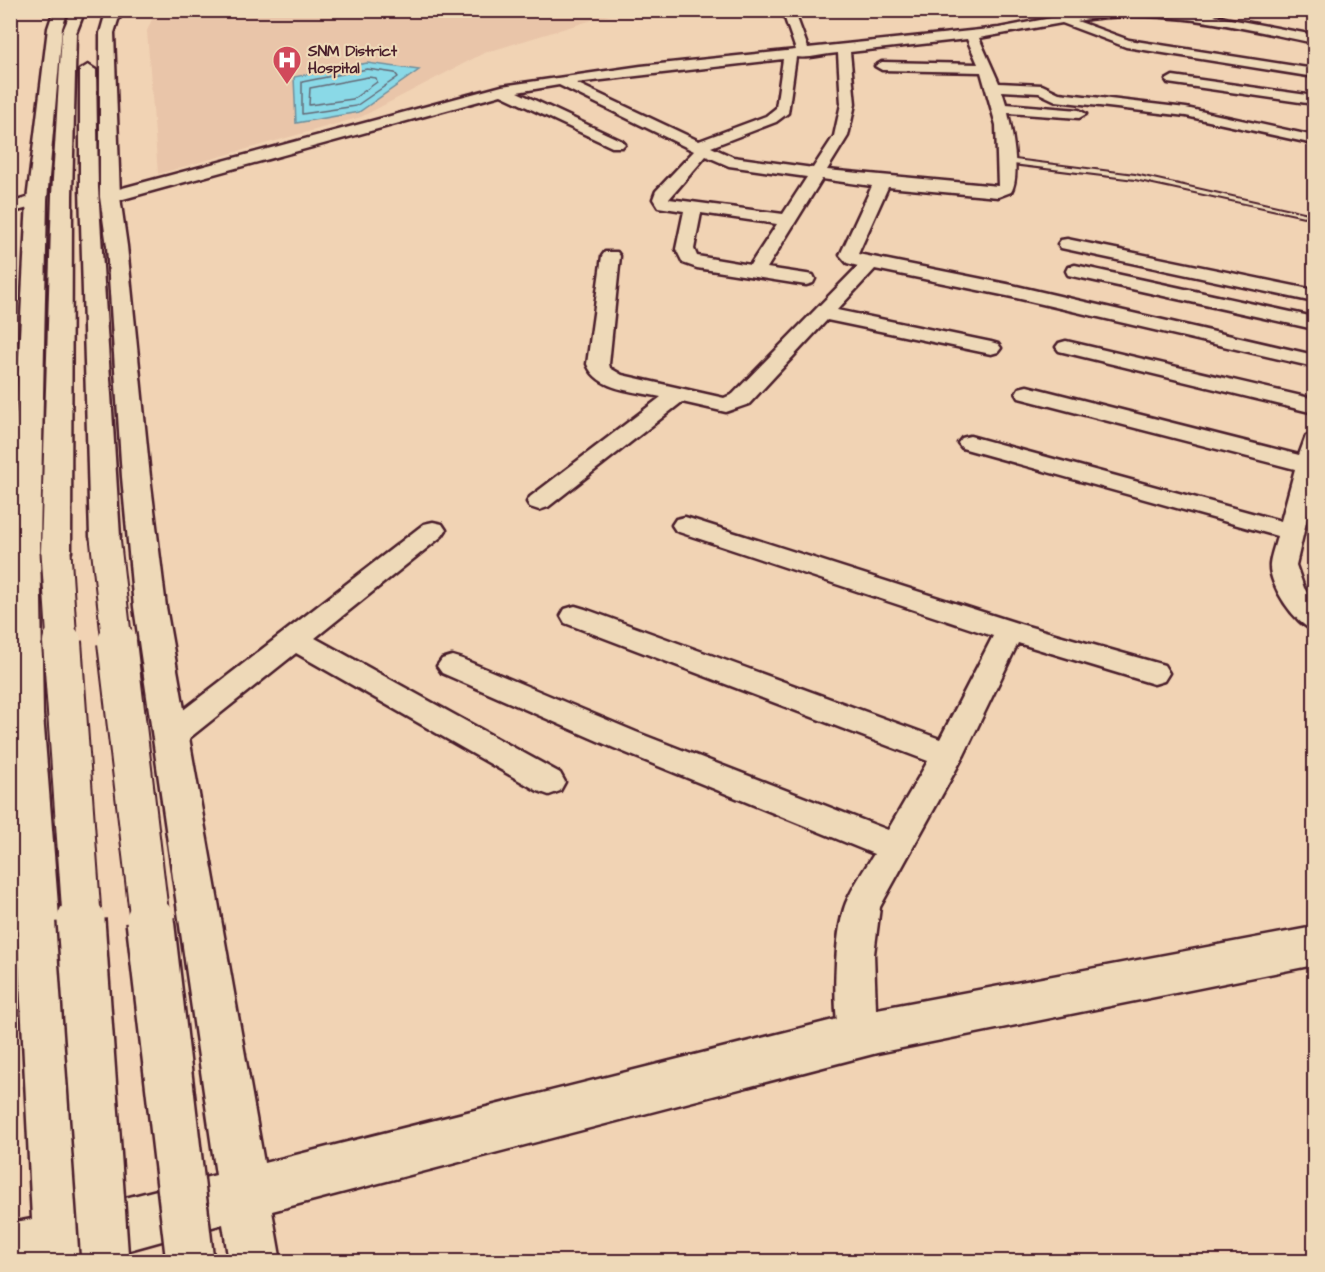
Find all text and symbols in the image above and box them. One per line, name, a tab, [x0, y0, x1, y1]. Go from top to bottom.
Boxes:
place label: SNM District Hospital	[307, 41, 398, 79]
hospital icon: SNM District Hospital	[271, 44, 303, 86]

